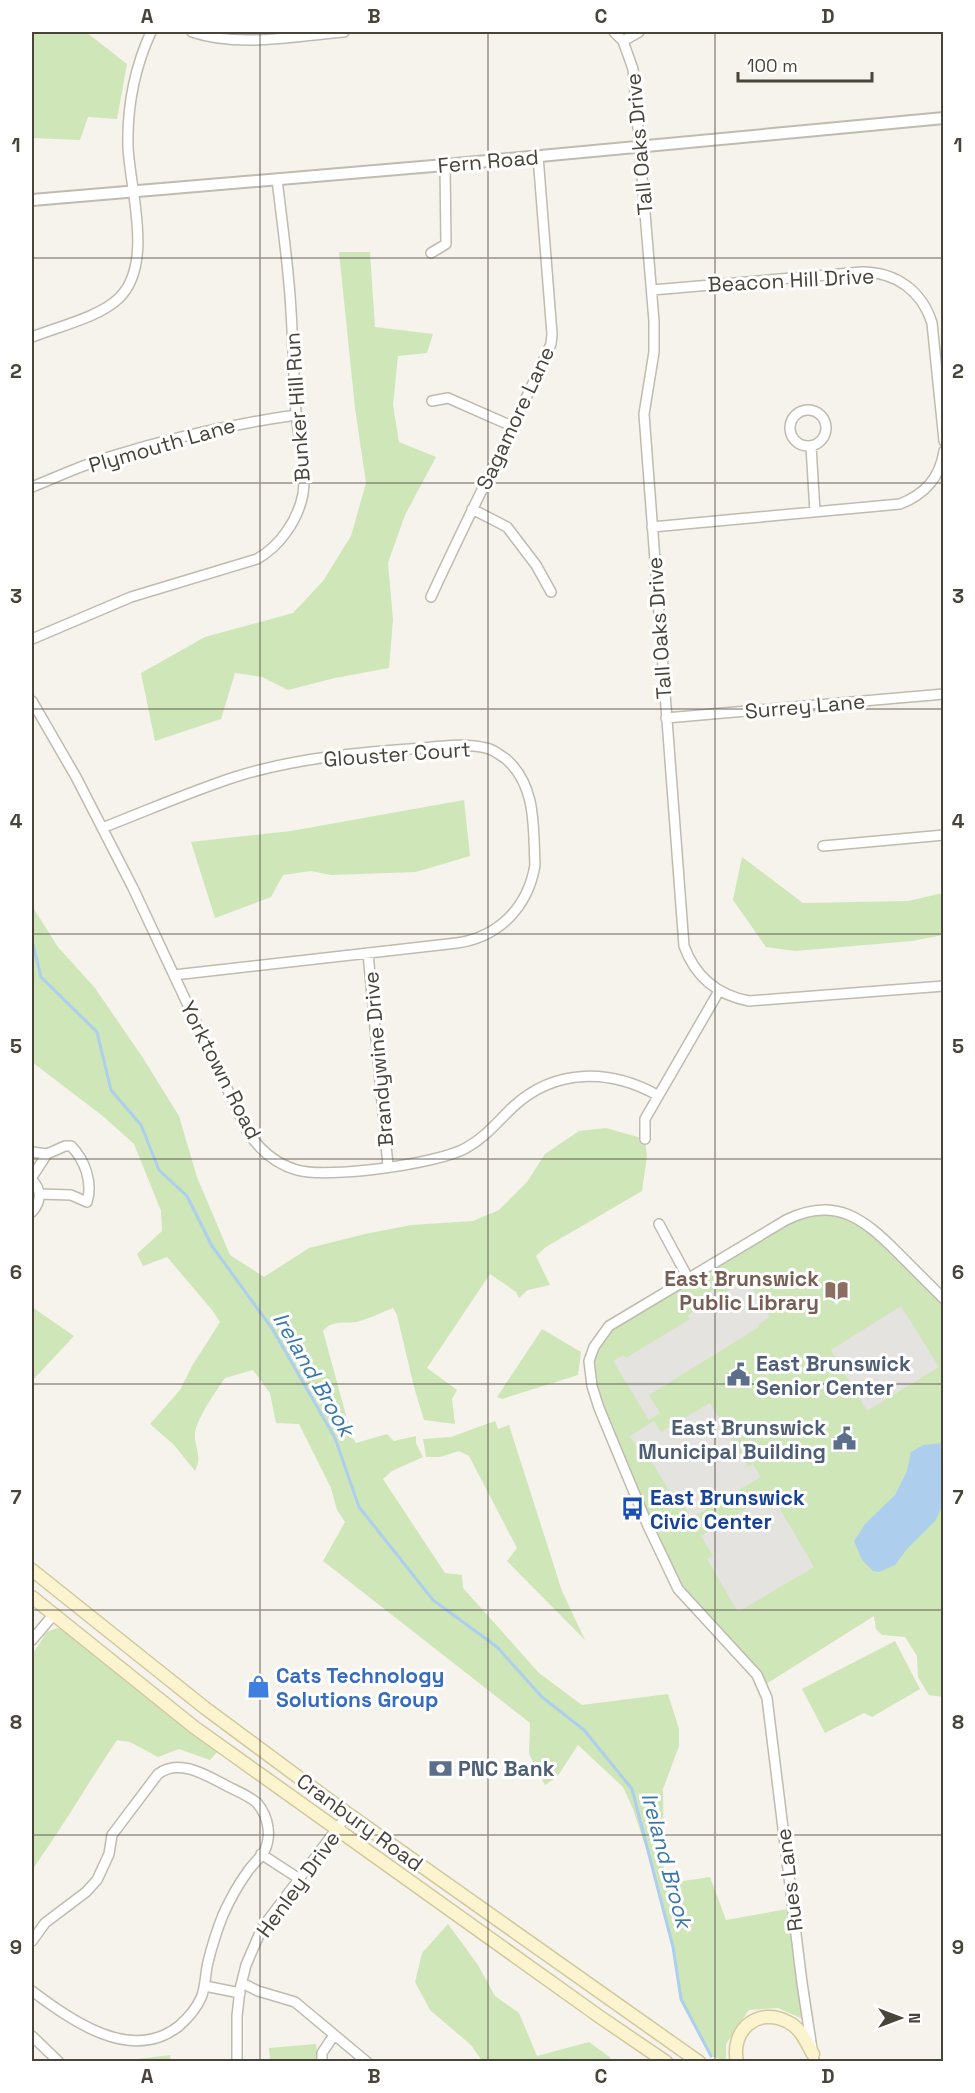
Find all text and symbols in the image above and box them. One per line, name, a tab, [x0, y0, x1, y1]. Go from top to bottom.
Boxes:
text: A	[141, 3, 154, 29]
text: B	[367, 3, 381, 29]
text: C	[595, 3, 608, 29]
text: D	[821, 3, 835, 29]
scale bar	[738, 45, 872, 83]
text: 100 m	[747, 54, 798, 77]
street label: Tall Oaks Drive	[619, 72, 659, 216]
text: 1	[11, 132, 21, 158]
text: 1	[953, 132, 963, 158]
street label: Fern Road	[436, 143, 540, 179]
street label: Beacon Hill Drive	[707, 262, 875, 298]
street label: Bunker Hill Run	[278, 331, 316, 483]
street label: Sagamore Lane	[470, 342, 560, 494]
text: 2	[10, 358, 22, 384]
text: 2	[952, 358, 964, 384]
street label: Plymouth Lane	[86, 411, 238, 479]
street label: Tall Oaks Drive	[641, 556, 677, 700]
text: 3	[10, 583, 22, 609]
text: 3	[952, 583, 964, 609]
street label: Surrey Lane	[744, 687, 866, 725]
street label: Glouster Court	[322, 735, 472, 773]
text: 4	[10, 808, 23, 834]
text: 4	[952, 808, 965, 834]
street label: Brandywine Drive	[357, 970, 399, 1148]
street label: Yorktown Road	[174, 996, 268, 1144]
text: 5	[10, 1033, 22, 1059]
text: 5	[952, 1033, 964, 1059]
text: 6	[10, 1259, 22, 1285]
text: 6	[952, 1259, 964, 1285]
place label: East Brunswick Public Library	[664, 1265, 819, 1316]
library icon: East Brunswick Public Library	[824, 1277, 850, 1303]
water label: Ireland Brook	[267, 1307, 362, 1443]
place label: East Brunswick Senior Center	[756, 1350, 911, 1401]
public building icon: East Brunswick Senior Center	[725, 1362, 751, 1388]
place label: East Brunswick Municipal Building	[638, 1414, 826, 1465]
public building icon: East Brunswick Municipal Building	[831, 1426, 857, 1452]
text: 7	[10, 1484, 22, 1510]
place label: East Brunswick Civic Center	[650, 1484, 805, 1535]
text: 7	[952, 1484, 964, 1510]
bus stop icon: East Brunswick Civic Center	[619, 1496, 645, 1522]
place label: Cats Technology Solutions Group	[276, 1662, 444, 1713]
shop icon: Cats Technology Solutions Group	[245, 1674, 271, 1700]
text: 8	[10, 1709, 22, 1735]
text: 8	[952, 1709, 964, 1735]
bank icon: PNC Bank	[427, 1755, 453, 1781]
place label: PNC Bank	[458, 1755, 555, 1782]
street label: Cranbury Road	[291, 1767, 429, 1877]
water label: Ireland Brook	[635, 1789, 699, 1933]
street label: Henley Drive	[250, 1825, 346, 1943]
street label: Rues Lane	[769, 1827, 809, 1933]
text: 9	[10, 1934, 22, 1960]
text: 9	[952, 1934, 964, 1960]
north arrow	[870, 1988, 930, 2048]
text: N	[904, 2013, 925, 2023]
text: A	[141, 2063, 154, 2089]
text: B	[367, 2063, 381, 2089]
text: C	[595, 2063, 608, 2089]
text: D	[821, 2063, 835, 2089]

